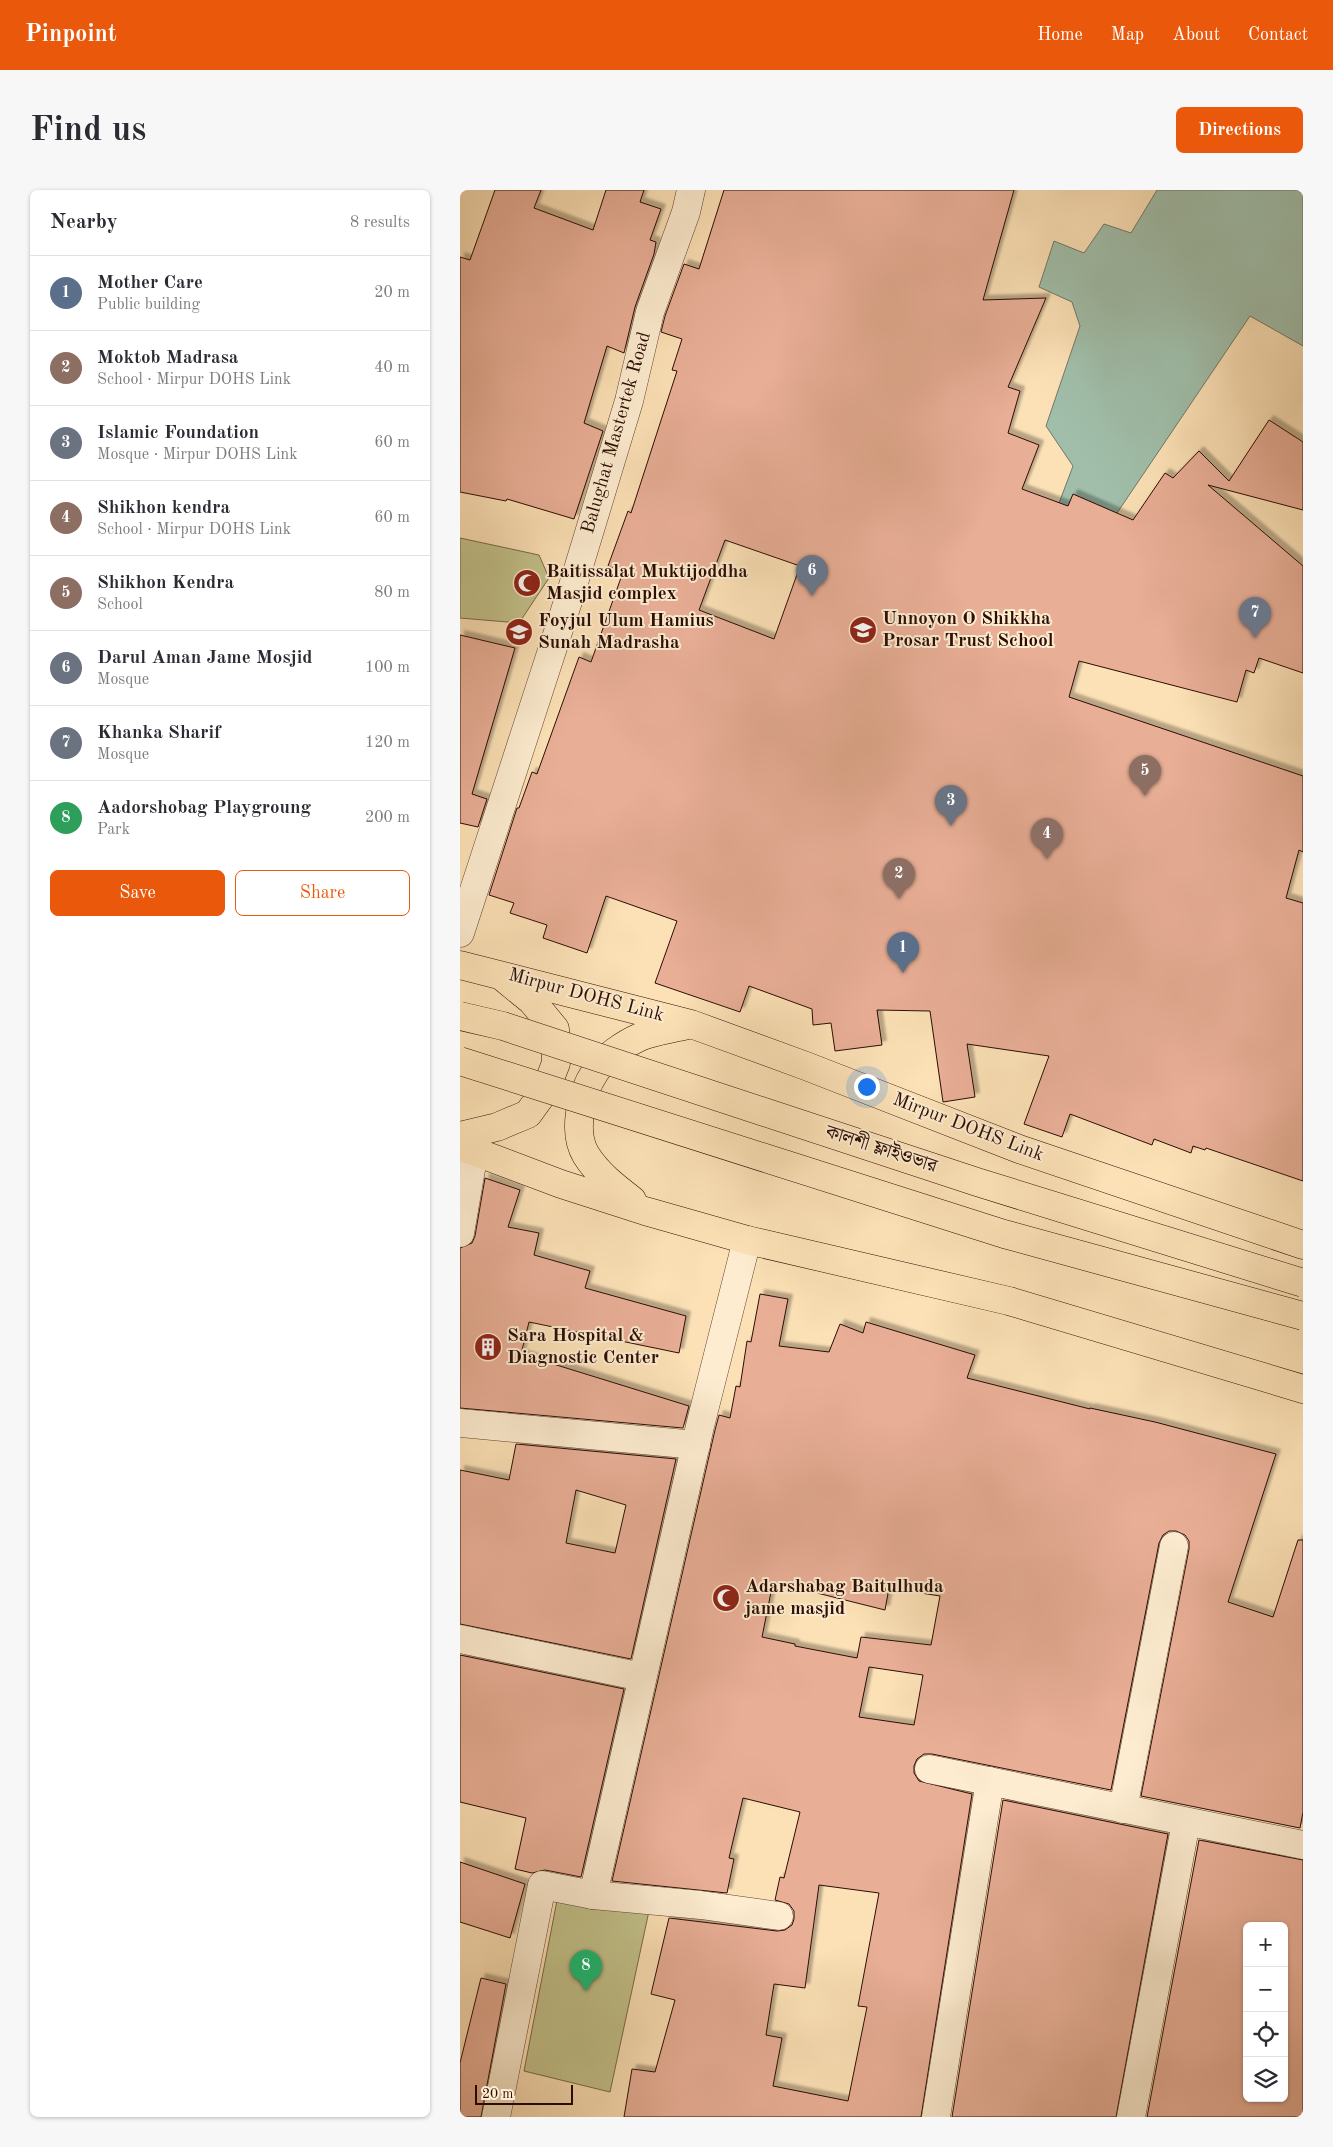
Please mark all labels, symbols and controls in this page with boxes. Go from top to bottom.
text: Pinpoint [25,23,117,47]
text: Home [1037,26,1083,44]
text: Map [1111,26,1144,44]
text: About [1172,26,1220,44]
text: Contact [1248,26,1308,44]
button: Directions [1176,107,1303,153]
text: Find us [30,113,146,148]
text: Nearby [50,212,118,233]
text: 8 results [350,215,410,231]
text: Mother Care [97,274,203,293]
text: 1 [61,285,71,301]
text: 20 m [374,285,410,301]
text: Public building [97,297,200,313]
street label: Balughat Mastertek Road [579,330,655,536]
text: Moktob Madrasa [97,349,238,368]
text: 2 [61,360,71,376]
text: 40 m [374,360,410,376]
text: School · Mirpur DOHS Link [97,372,291,388]
text: Islamic Foundation [97,424,259,443]
text: 3 [61,435,71,451]
text: 60 m [374,435,410,451]
text: Mosque · Mirpur DOHS Link [97,447,298,463]
text: Shikhon kendra [97,499,230,518]
text: 4 [61,510,71,526]
text: 60 m [374,510,410,526]
text: School · Mirpur DOHS Link [97,522,291,538]
pin: 6 [796,555,828,596]
place label: Baitissalat Muktijoddha Masjid complex [546,563,748,604]
mosque icon: Baitissalat Muktijoddha Masjid complex [512,568,542,598]
text: Shikhon Kendra [97,574,234,593]
text: 5 [61,585,71,601]
text: 80 m [374,585,410,601]
text: School [97,597,143,613]
pin: 7 [1239,597,1271,638]
place label: Unnoyon O Shikkha Prosar Trust School [882,610,1054,651]
place label: Foyjul Ulum Hamius Sunah Madrasha [538,612,714,653]
school or university icon: Unnoyon O Shikkha Prosar Trust School [848,615,878,645]
school or university icon: Foyjul Ulum Hamius Sunah Madrasha [504,617,534,647]
text: Darul Aman Jame Mosjid [97,649,313,668]
text: 6 [61,660,71,676]
text: 100 m [365,660,410,676]
text: Mosque [97,672,149,688]
text: Khanka Sharif [97,724,221,743]
text: 7 [61,735,71,751]
text: 120 m [365,735,410,751]
text: Mosque [97,747,149,763]
pin: 5 [1129,755,1161,796]
pin: 3 [935,785,967,826]
text: Aadorshobag Playgroung [97,799,311,818]
text: 8 [61,810,71,826]
text: 200 m [365,810,410,826]
pin: 4 [1031,818,1063,859]
text: Park [97,822,130,838]
pin: 2 [883,858,915,899]
button: Save [50,870,225,916]
button: Share [235,870,410,916]
pin: 1 [887,932,919,973]
street label: Mirpur DOHS Link [506,966,666,1026]
your location [854,1074,880,1100]
street label: Mirpur DOHS Link [890,1090,1046,1166]
street label: কালশী ফ্লাইওভার [822,1119,941,1177]
place label: Sara Hospital & Diagnostic Center [507,1327,659,1368]
building icon: Sara Hospital & Diagnostic Center [473,1332,503,1362]
place label: Adarshabag Baitulhuda jame masjid [744,1578,944,1619]
mosque icon: Adarshabag Baitulhuda jame masjid [711,1583,741,1613]
map controls [1243,1922,1288,2102]
button: + [1243,1922,1288,1967]
pin: 8 [570,1950,602,1991]
button: − [1243,1967,1288,2012]
button: locate [1243,2012,1288,2057]
button: layers [1243,2057,1288,2102]
scale bar [475,2082,572,2105]
text: 20 m [482,2087,513,2101]

